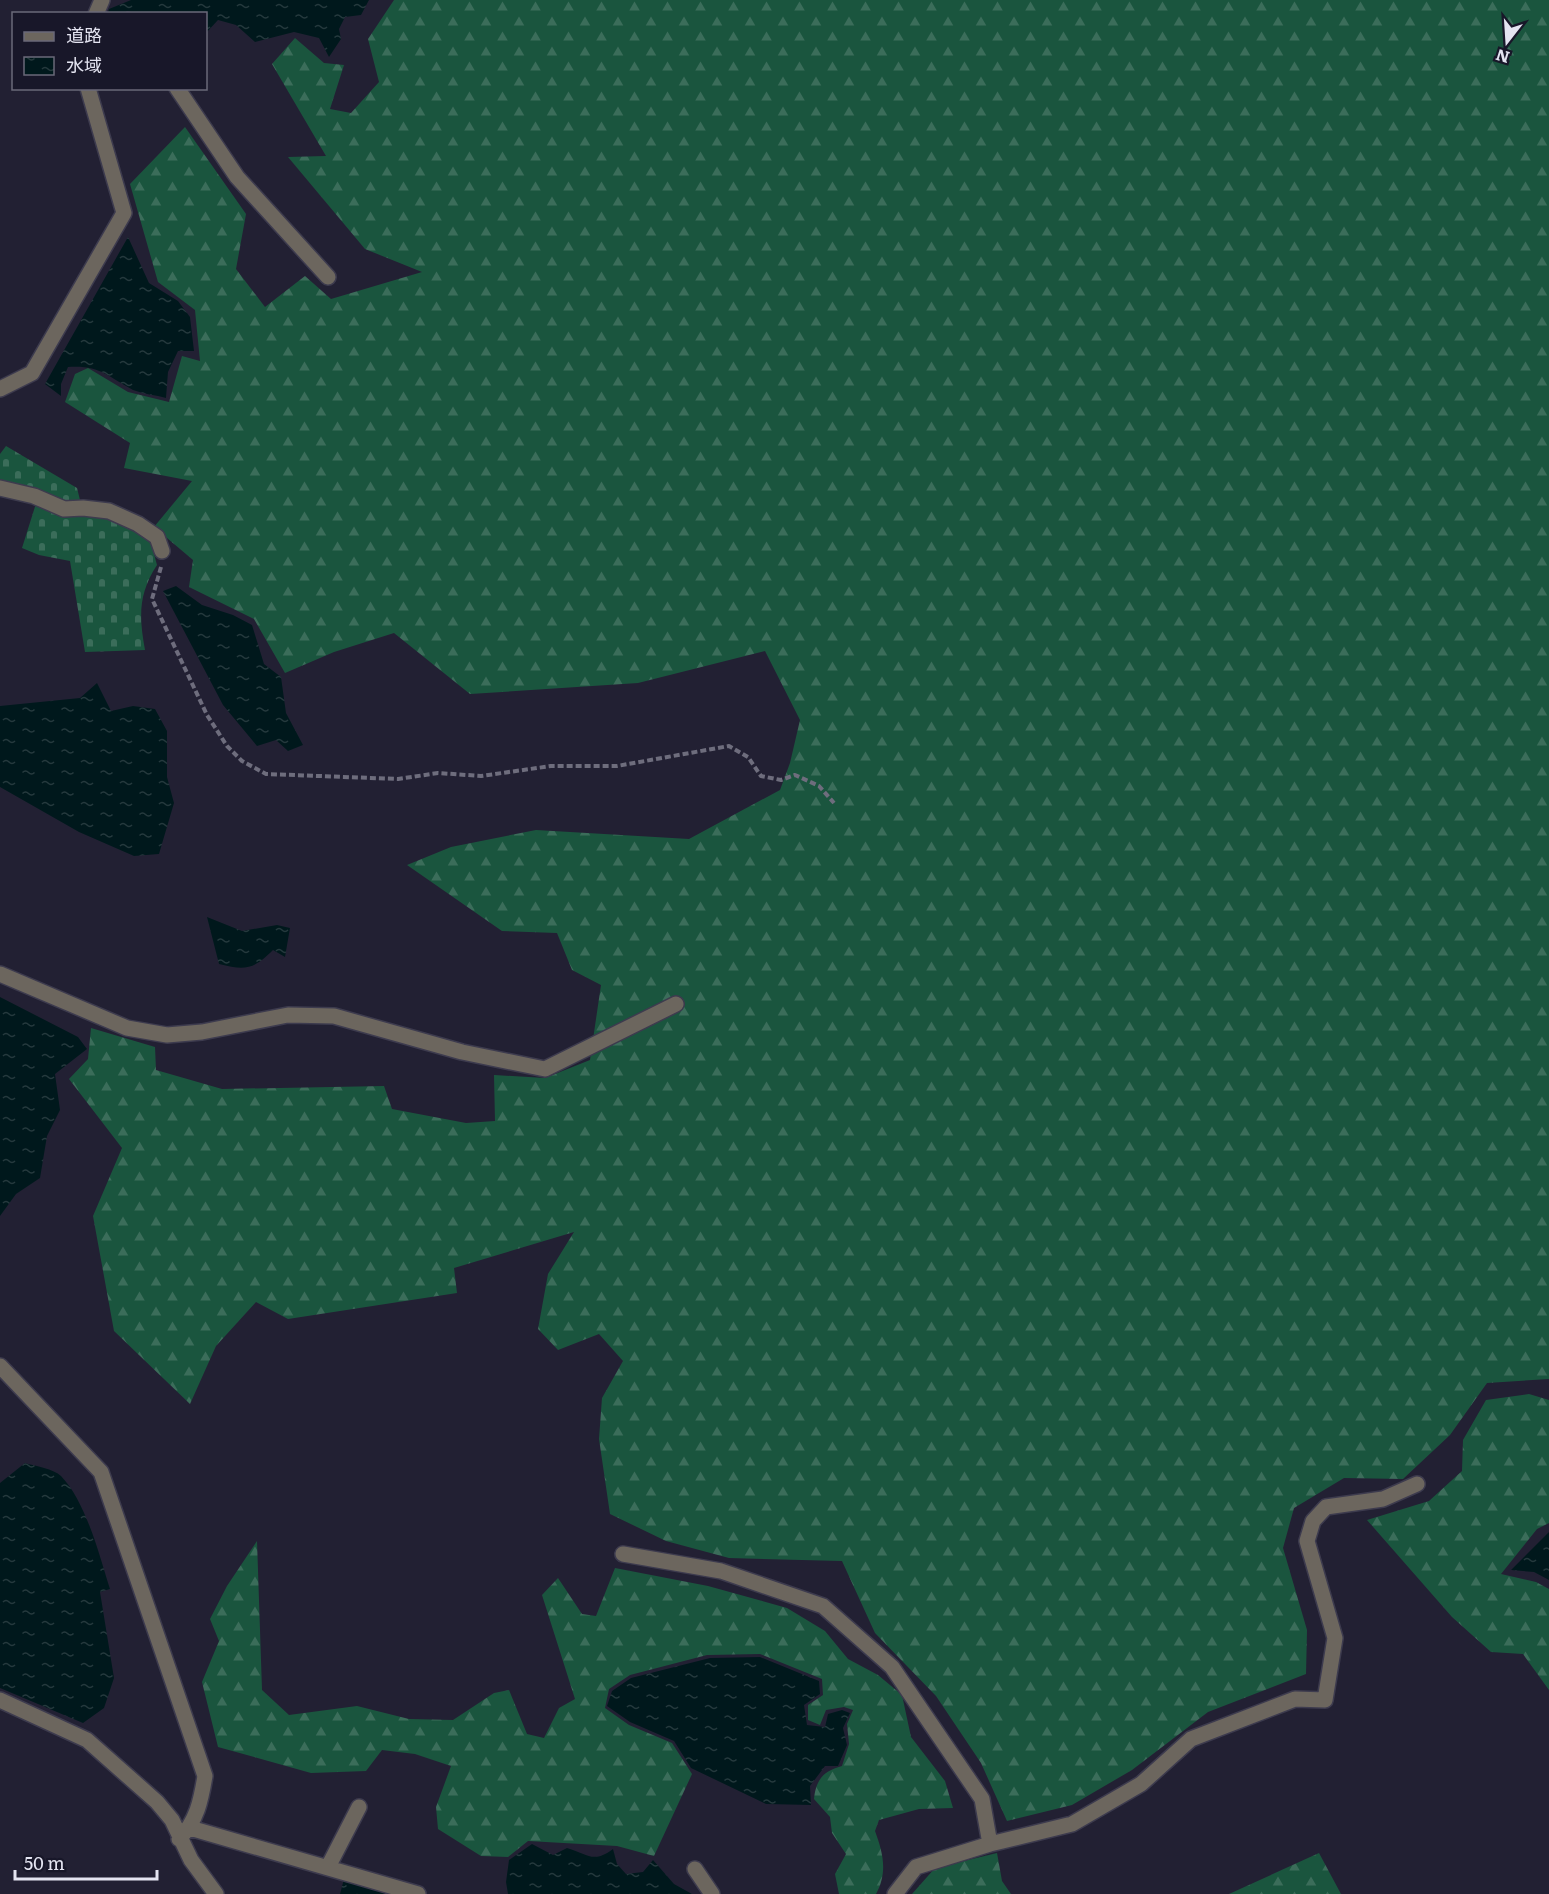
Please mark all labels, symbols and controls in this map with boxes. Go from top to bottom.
legend [12,12,207,90]
north arrow [1477,12,1537,72]
text: 道路 [66,21,102,48]
text: N [1492,44,1512,71]
text: 水域 [66,51,102,78]
scale bar [15,1843,158,1881]
text: 50 m [24,1849,65,1876]

